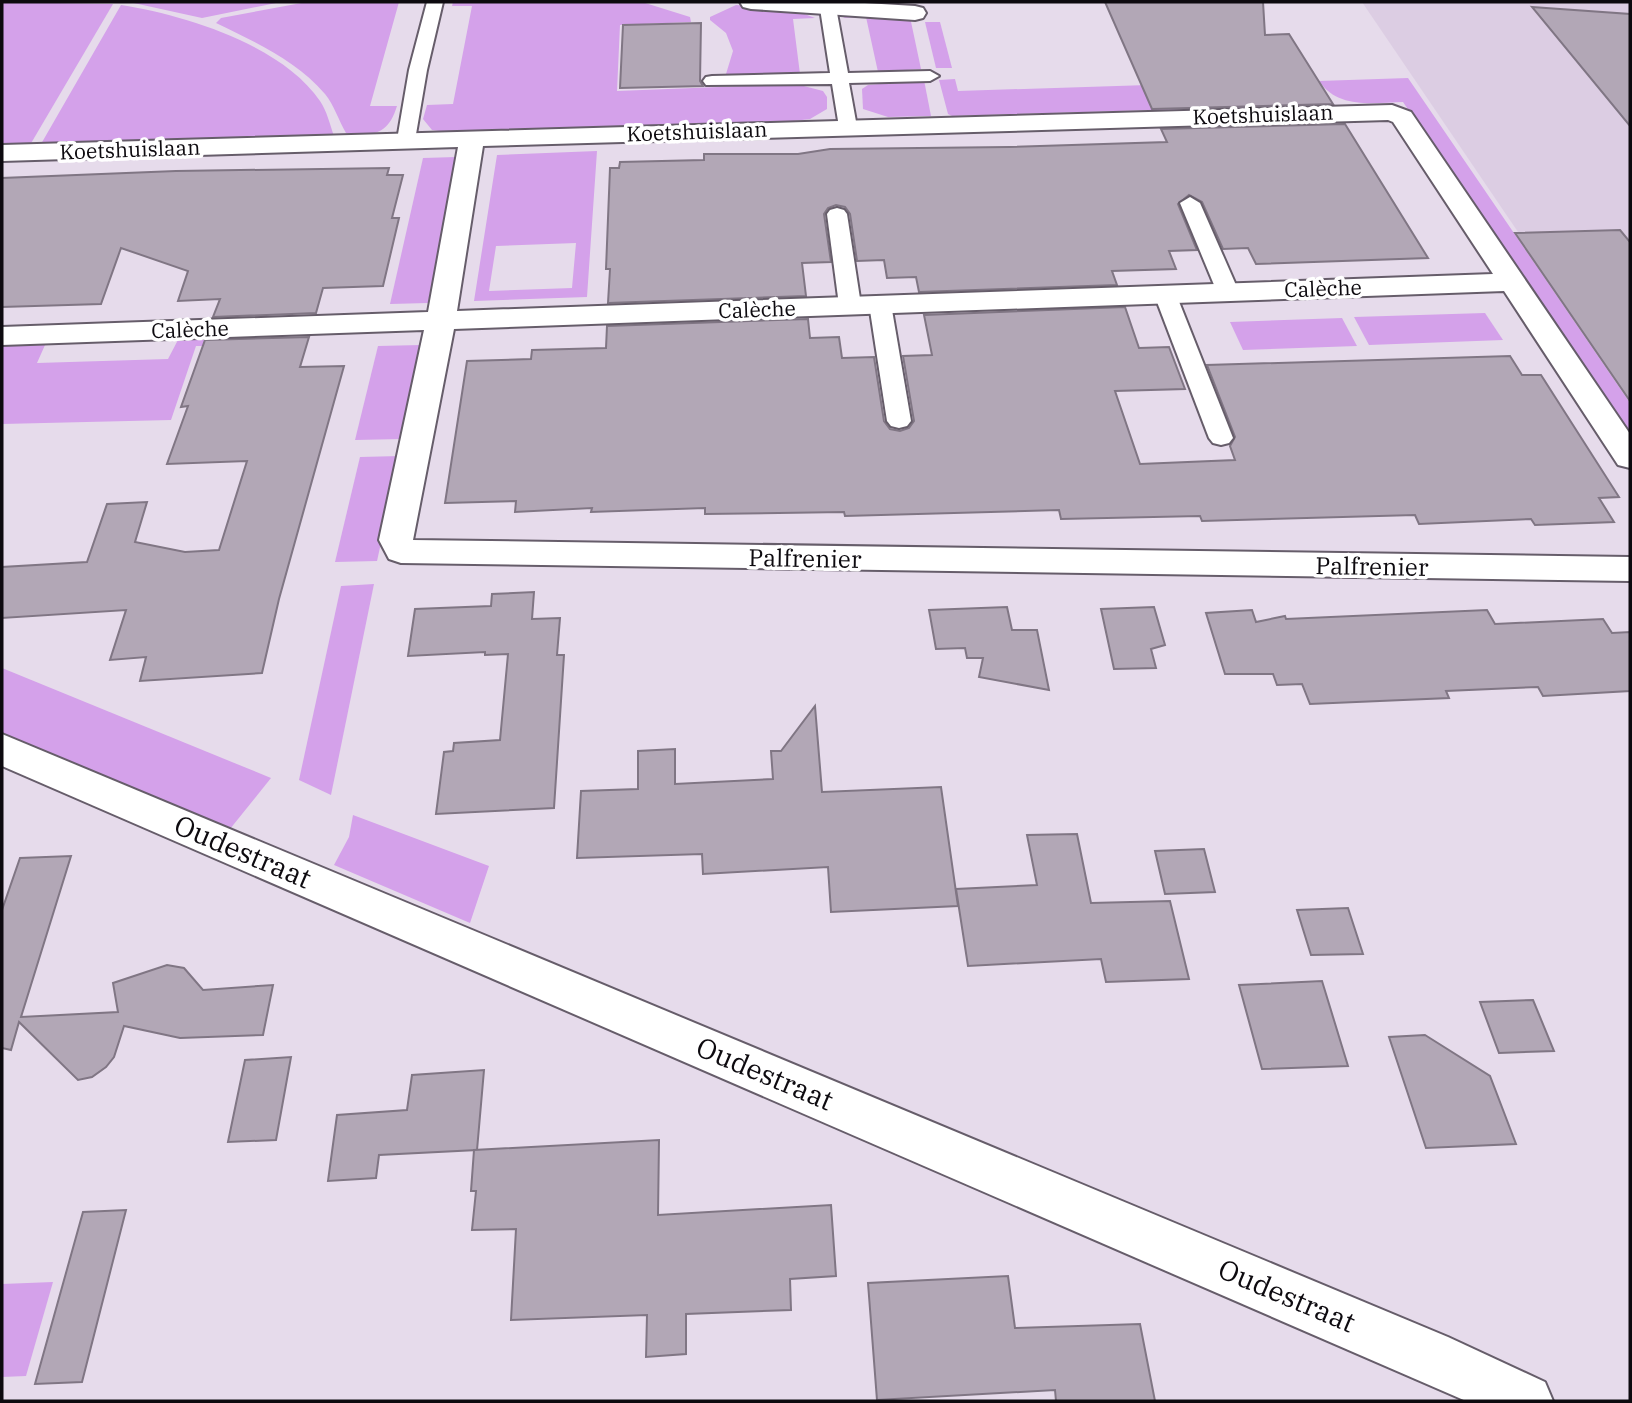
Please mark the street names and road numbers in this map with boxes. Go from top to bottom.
street label: Koetshuislaan [1192,98,1334,130]
street label: Koetshuislaan [626,115,768,147]
street label: Koetshuislaan [59,133,201,165]
street label: Calèche [1284,273,1362,303]
street label: Calèche [718,294,796,324]
street label: Calèche [151,314,229,344]
street label: Palfrenier [748,541,862,575]
street label: Palfrenier [1315,549,1429,583]
street label: Oudestraat [169,806,317,896]
street label: Oudestraat [691,1028,839,1118]
street label: Oudestraat [1213,1250,1361,1340]

